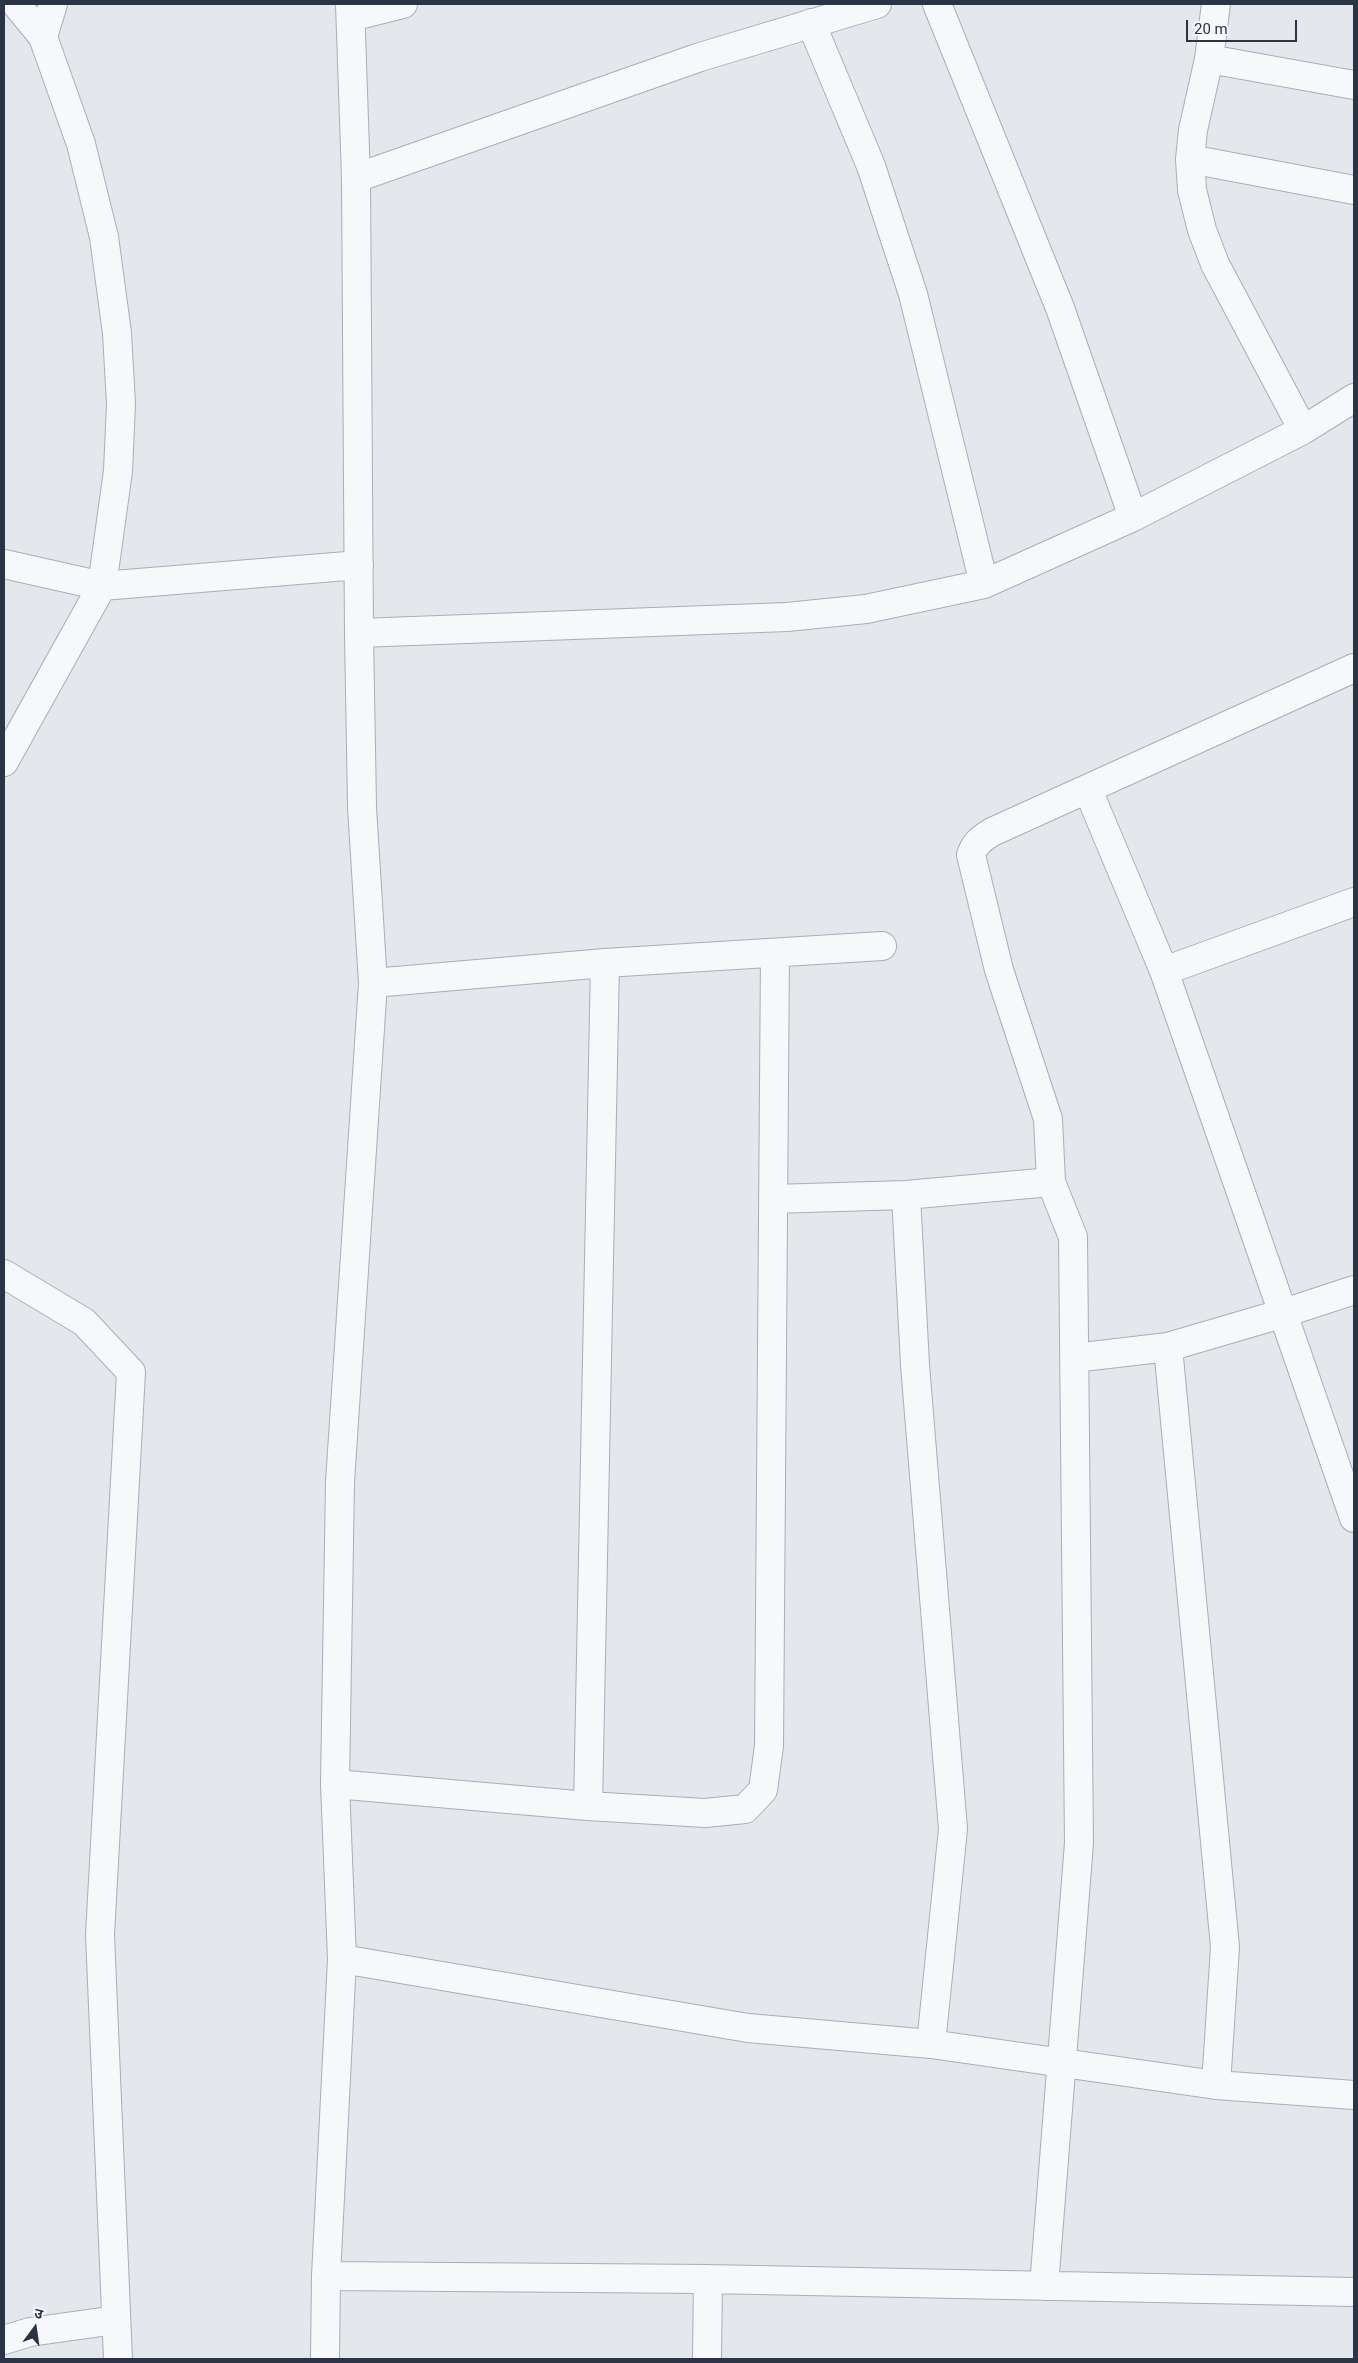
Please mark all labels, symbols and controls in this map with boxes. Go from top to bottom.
scale bar [1188,10,1299,42]
text: 20 m [1194,20,1228,38]
north arrow [10,2303,60,2353]
text: उ [33,2305,45,2322]

